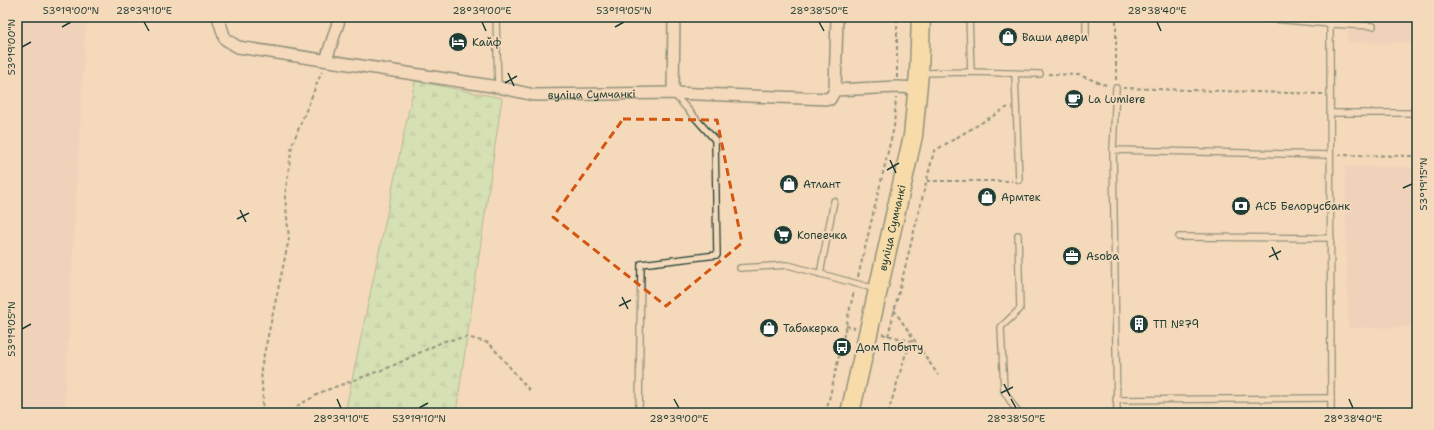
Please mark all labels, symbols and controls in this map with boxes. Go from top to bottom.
text: 53°19'00"N [43,4,99,17]
text: 28°39'10"E [116,4,172,17]
text: 28°39'00"E [453,4,511,17]
text: 53°19'05"N [596,4,652,17]
text: 28°38'50"E [790,4,848,17]
text: 28°38'40"E [1128,4,1186,17]
text: 53°19'00"N [5,19,18,75]
shop icon: Ваши двери [997,26,1019,48]
place label: Ваши двери [1022,30,1088,45]
hotel icon: Кайф [447,31,469,53]
place label: Кайф [472,35,502,50]
street label: вуліца Сумчанкі [548,87,636,103]
cafe icon: La Lumiere [1063,88,1085,110]
place label: La Lumiere [1088,92,1146,107]
text: 53°19'15"N [1417,158,1430,210]
shop icon: Атлант [778,173,800,195]
place label: Атлант [803,177,841,192]
street label: вуліца Сумчанкі [876,183,910,272]
shop icon: Армтек [976,186,998,208]
place label: Армтек [1001,190,1041,205]
bank icon: АСБ Белорусбанк [1230,195,1252,217]
place label: АСБ Белорусбанк [1255,199,1350,214]
supermarket icon: Копеечка [772,224,794,246]
place label: Копеечка [797,228,847,243]
office icon: Asoba [1061,245,1083,267]
place label: Asoba [1086,249,1119,264]
text: 53°19'05"N [5,301,18,357]
building icon: ТП №79 [1128,313,1150,335]
shop icon: Табакерка [758,317,780,339]
place label: ТП №79 [1153,317,1199,332]
place label: Табакерка [783,321,839,336]
bus stop icon: Дом Побыту [831,336,853,358]
place label: Дом Побыту [856,340,923,355]
text: 28°39'10"E [313,412,369,425]
text: 53°19'10"N [392,412,446,425]
text: 28°39'00"E [650,412,708,425]
text: 28°38'50"E [987,412,1045,425]
text: 28°38'40"E [1324,412,1382,425]

